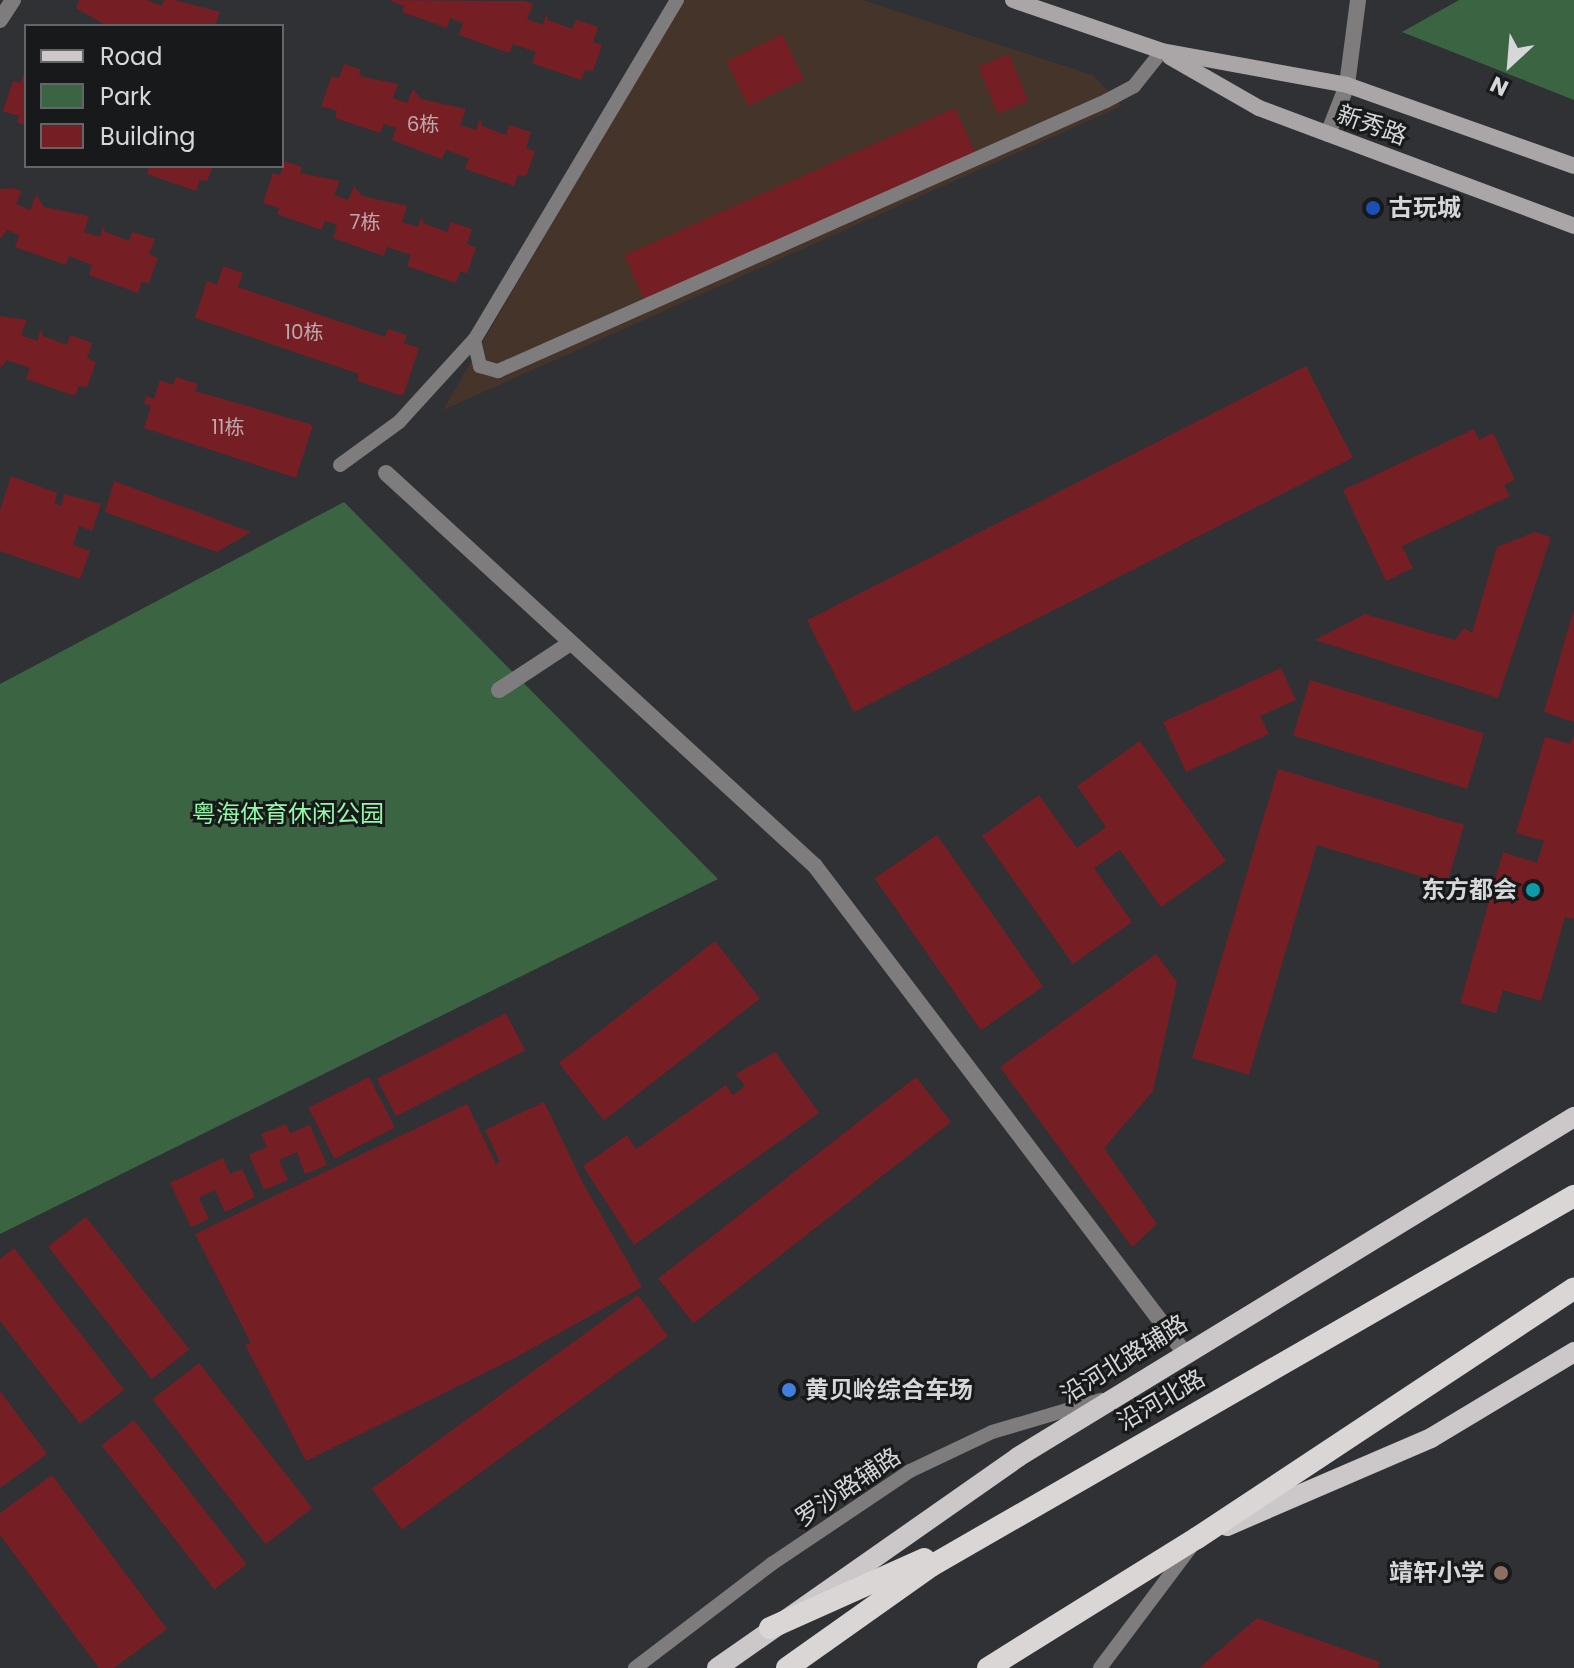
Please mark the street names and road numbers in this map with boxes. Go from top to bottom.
street label: 新秀路 [1333,99,1411,151]
street label: 沿河北路辅路 [1055,1309,1193,1409]
street label: 沿河北路 [1112,1364,1210,1436]
street label: 罗沙路辅路 [790,1442,906,1532]

